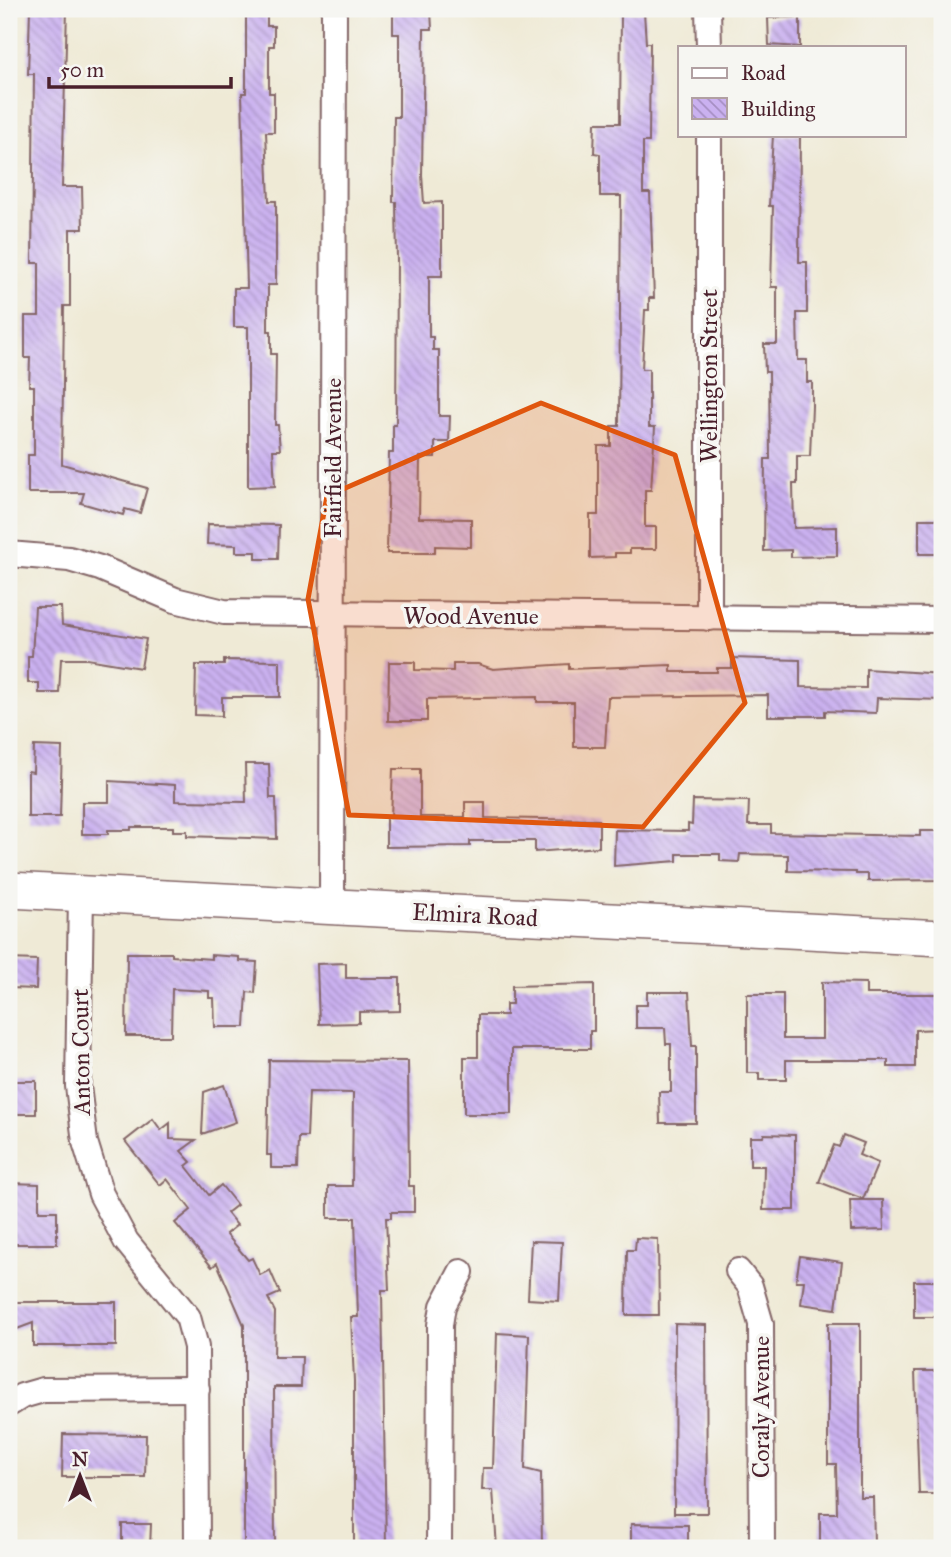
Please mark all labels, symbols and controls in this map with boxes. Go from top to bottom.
scale bar [49,46,231,90]
legend [678,46,906,136]
text: 50 m [60,57,105,83]
text: Road [741,60,786,86]
text: Building [741,96,815,122]
street label: Wellington Street [694,288,724,463]
street label: Fairfield Avenue [318,378,348,538]
street label: Wood Avenue [403,601,539,631]
street label: Elmira Road [411,897,539,933]
street label: Anton Court [65,988,97,1117]
street label: Coraly Avenue [746,1336,776,1478]
north arrow [46,1442,116,1512]
text: N [72,1448,88,1471]

